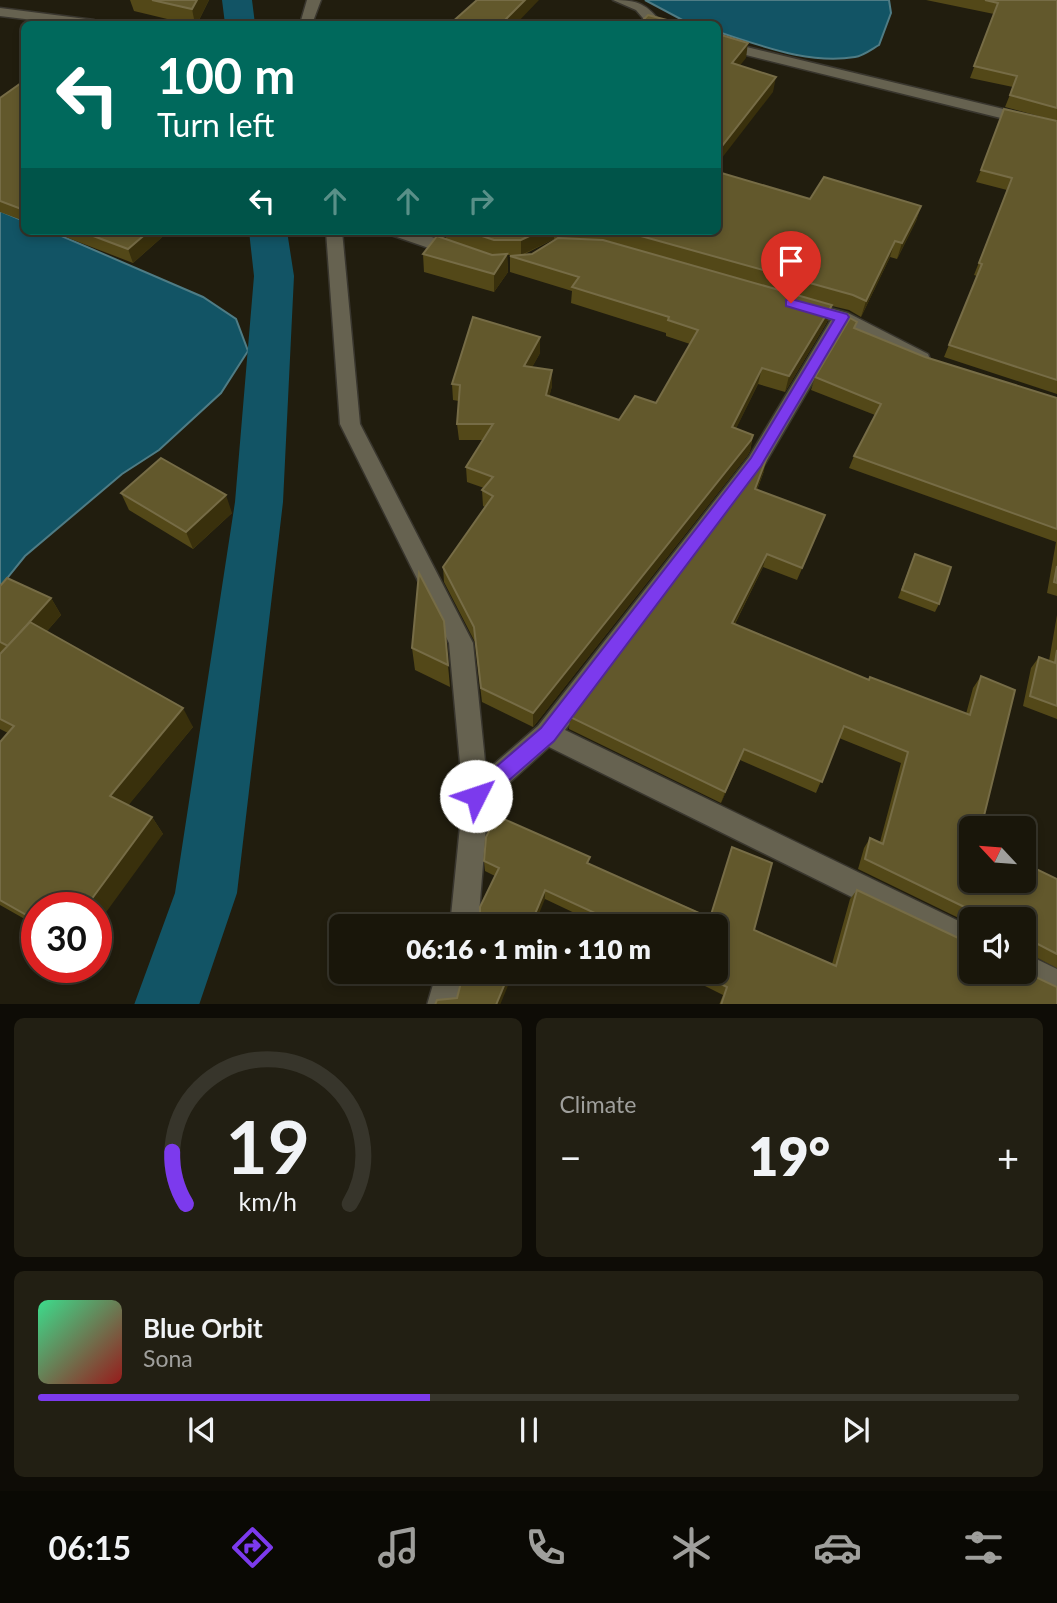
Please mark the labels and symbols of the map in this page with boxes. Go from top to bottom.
pin [761,231,821,303]
position arrow [439,759,513,833]
north arrow [959,816,1036,892]
speed limit sign: 30 [21,892,112,983]

